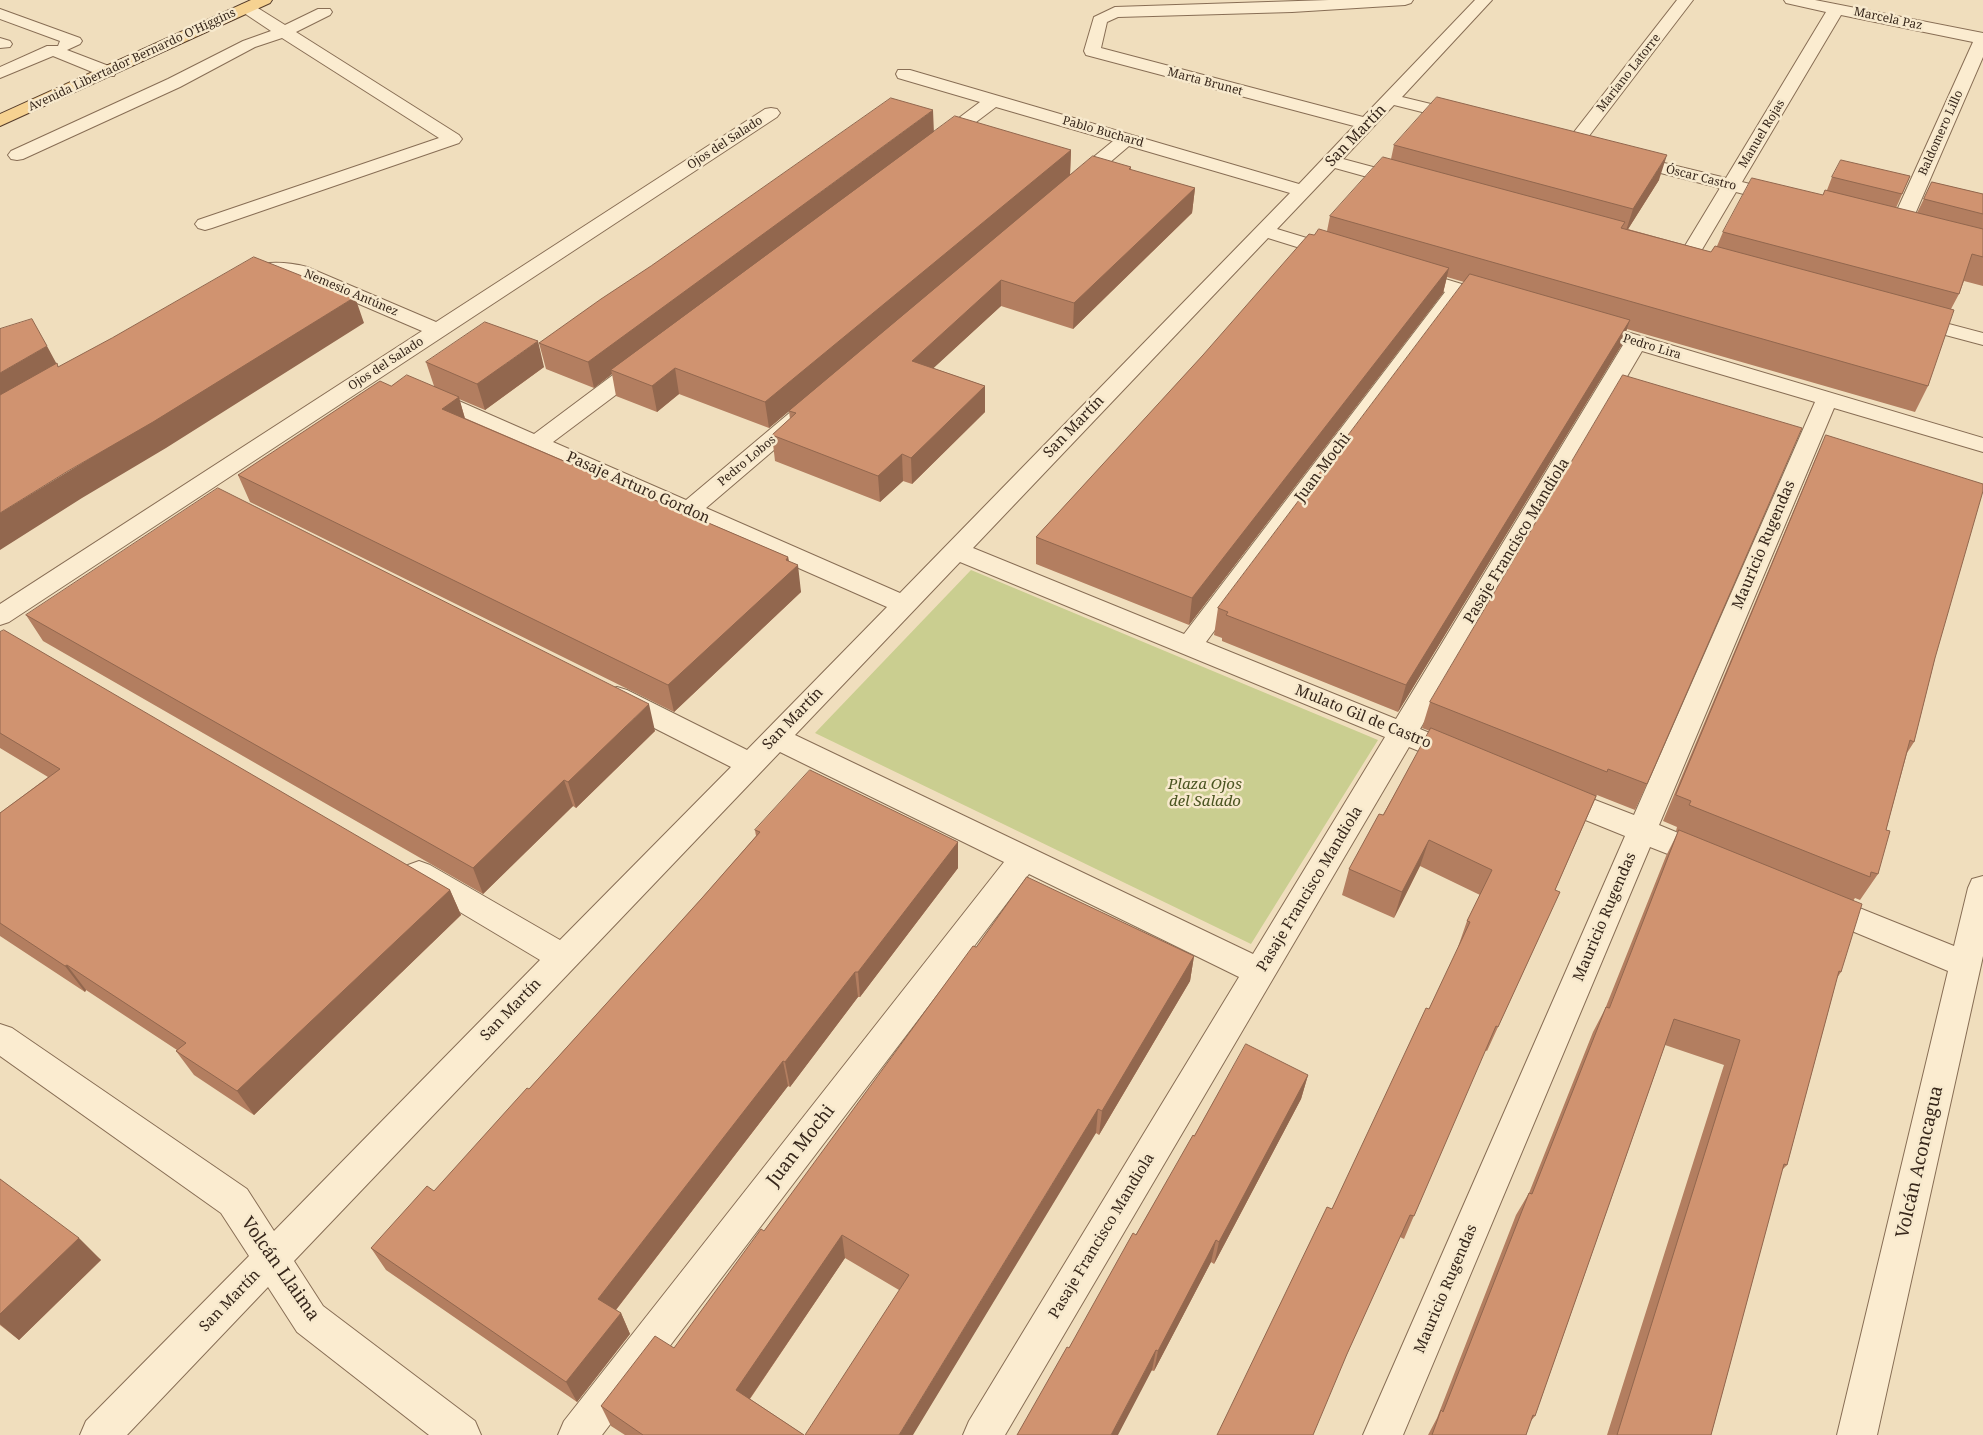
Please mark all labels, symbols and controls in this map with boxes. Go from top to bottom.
street label: Marcela Paz [1852,5,1924,33]
street label: Avenida Libertador Bernardo O'Higgins [26,6,238,114]
street label: Mariano Latorre [1594,31,1664,115]
street label: Marta Brunet [1166,65,1244,99]
street label: Baldomero Lillo [1916,88,1966,178]
street label: Manuel Rojas [1736,97,1788,171]
street label: San Martín [1322,101,1390,171]
street label: Ojos del Salado [685,113,765,173]
street label: Pablo Buchard [1061,114,1145,150]
street label: Óscar Castro [1664,162,1738,194]
street label: Nemesio Antúnez [302,267,400,319]
street label: Pedro Lira [1621,331,1683,363]
street label: Ojos del Salado [346,334,426,394]
street label: San Martín [1040,392,1108,462]
street label: Juan Mochi [1291,430,1355,506]
street label: Pedro Lobos [715,433,779,489]
street label: Pasaje Arturo Gordon [563,448,713,528]
street label: Pasaje Francisco Mandiola [1460,455,1574,627]
street label: Mauricio Rugendas [1729,478,1799,612]
street label: Mulato Gil de Castro [1292,681,1434,753]
street label: San Martín [759,684,827,754]
park label: Plaza Ojos del Salado [1168,776,1242,811]
street label: Pasaje Francisco Mandiola [1253,803,1367,975]
street label: Mauricio Rugendas [1570,850,1640,984]
street label: San Martín [477,975,545,1045]
street label: Volcán Aconcagua [1892,1084,1948,1240]
street label: Juan Mochi [762,1101,840,1191]
street label: Pasaje Francisco Mandiola [1045,1150,1159,1322]
street label: Volcán Llaima [236,1213,324,1325]
street label: Mauricio Rugendas [1411,1222,1481,1356]
street label: San Martín [196,1266,264,1336]

